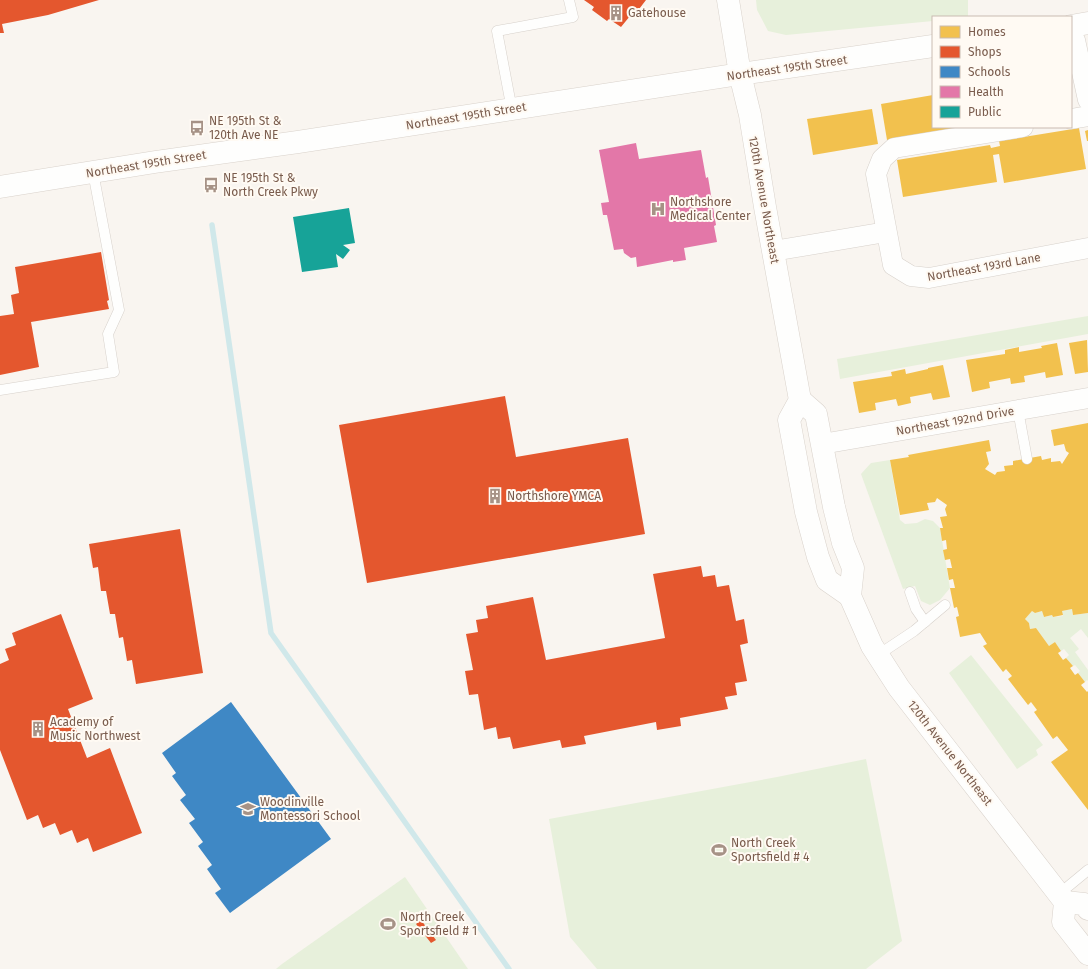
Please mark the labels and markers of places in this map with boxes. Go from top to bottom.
building icon: Gatehouse [607,4,625,22]
place label: Gatehouse [628,6,686,20]
place label: NE 195th St & 120th Ave NE [209,114,282,142]
bus stop icon: NE 195th St & 120th Ave NE [188,119,206,137]
place label: NE 195th St & North Creek Pkwy [223,171,318,199]
bus stop icon: NE 195th St & North Creek Pkwy [202,176,220,194]
place label: Northshore Medical Center [670,195,751,223]
hospital icon: Northshore Medical Center [649,200,667,218]
building icon: Northshore YMCA [486,487,504,505]
place label: Northshore YMCA [507,489,601,503]
place label: Academy of Music Northwest [50,715,141,743]
building icon: Academy of Music Northwest [29,720,47,738]
place label: Woodinville Montessori School [260,795,361,823]
school or university icon: Woodinville Montessori School [239,800,257,818]
place label: North Creek Sportsfield # 4 [731,836,810,864]
sports icon: North Creek Sportsfield # 4 [710,841,728,859]
place label: North Creek Sportsfield # 1 [400,910,477,938]
sports icon: North Creek Sportsfield # 1 [379,915,397,933]

